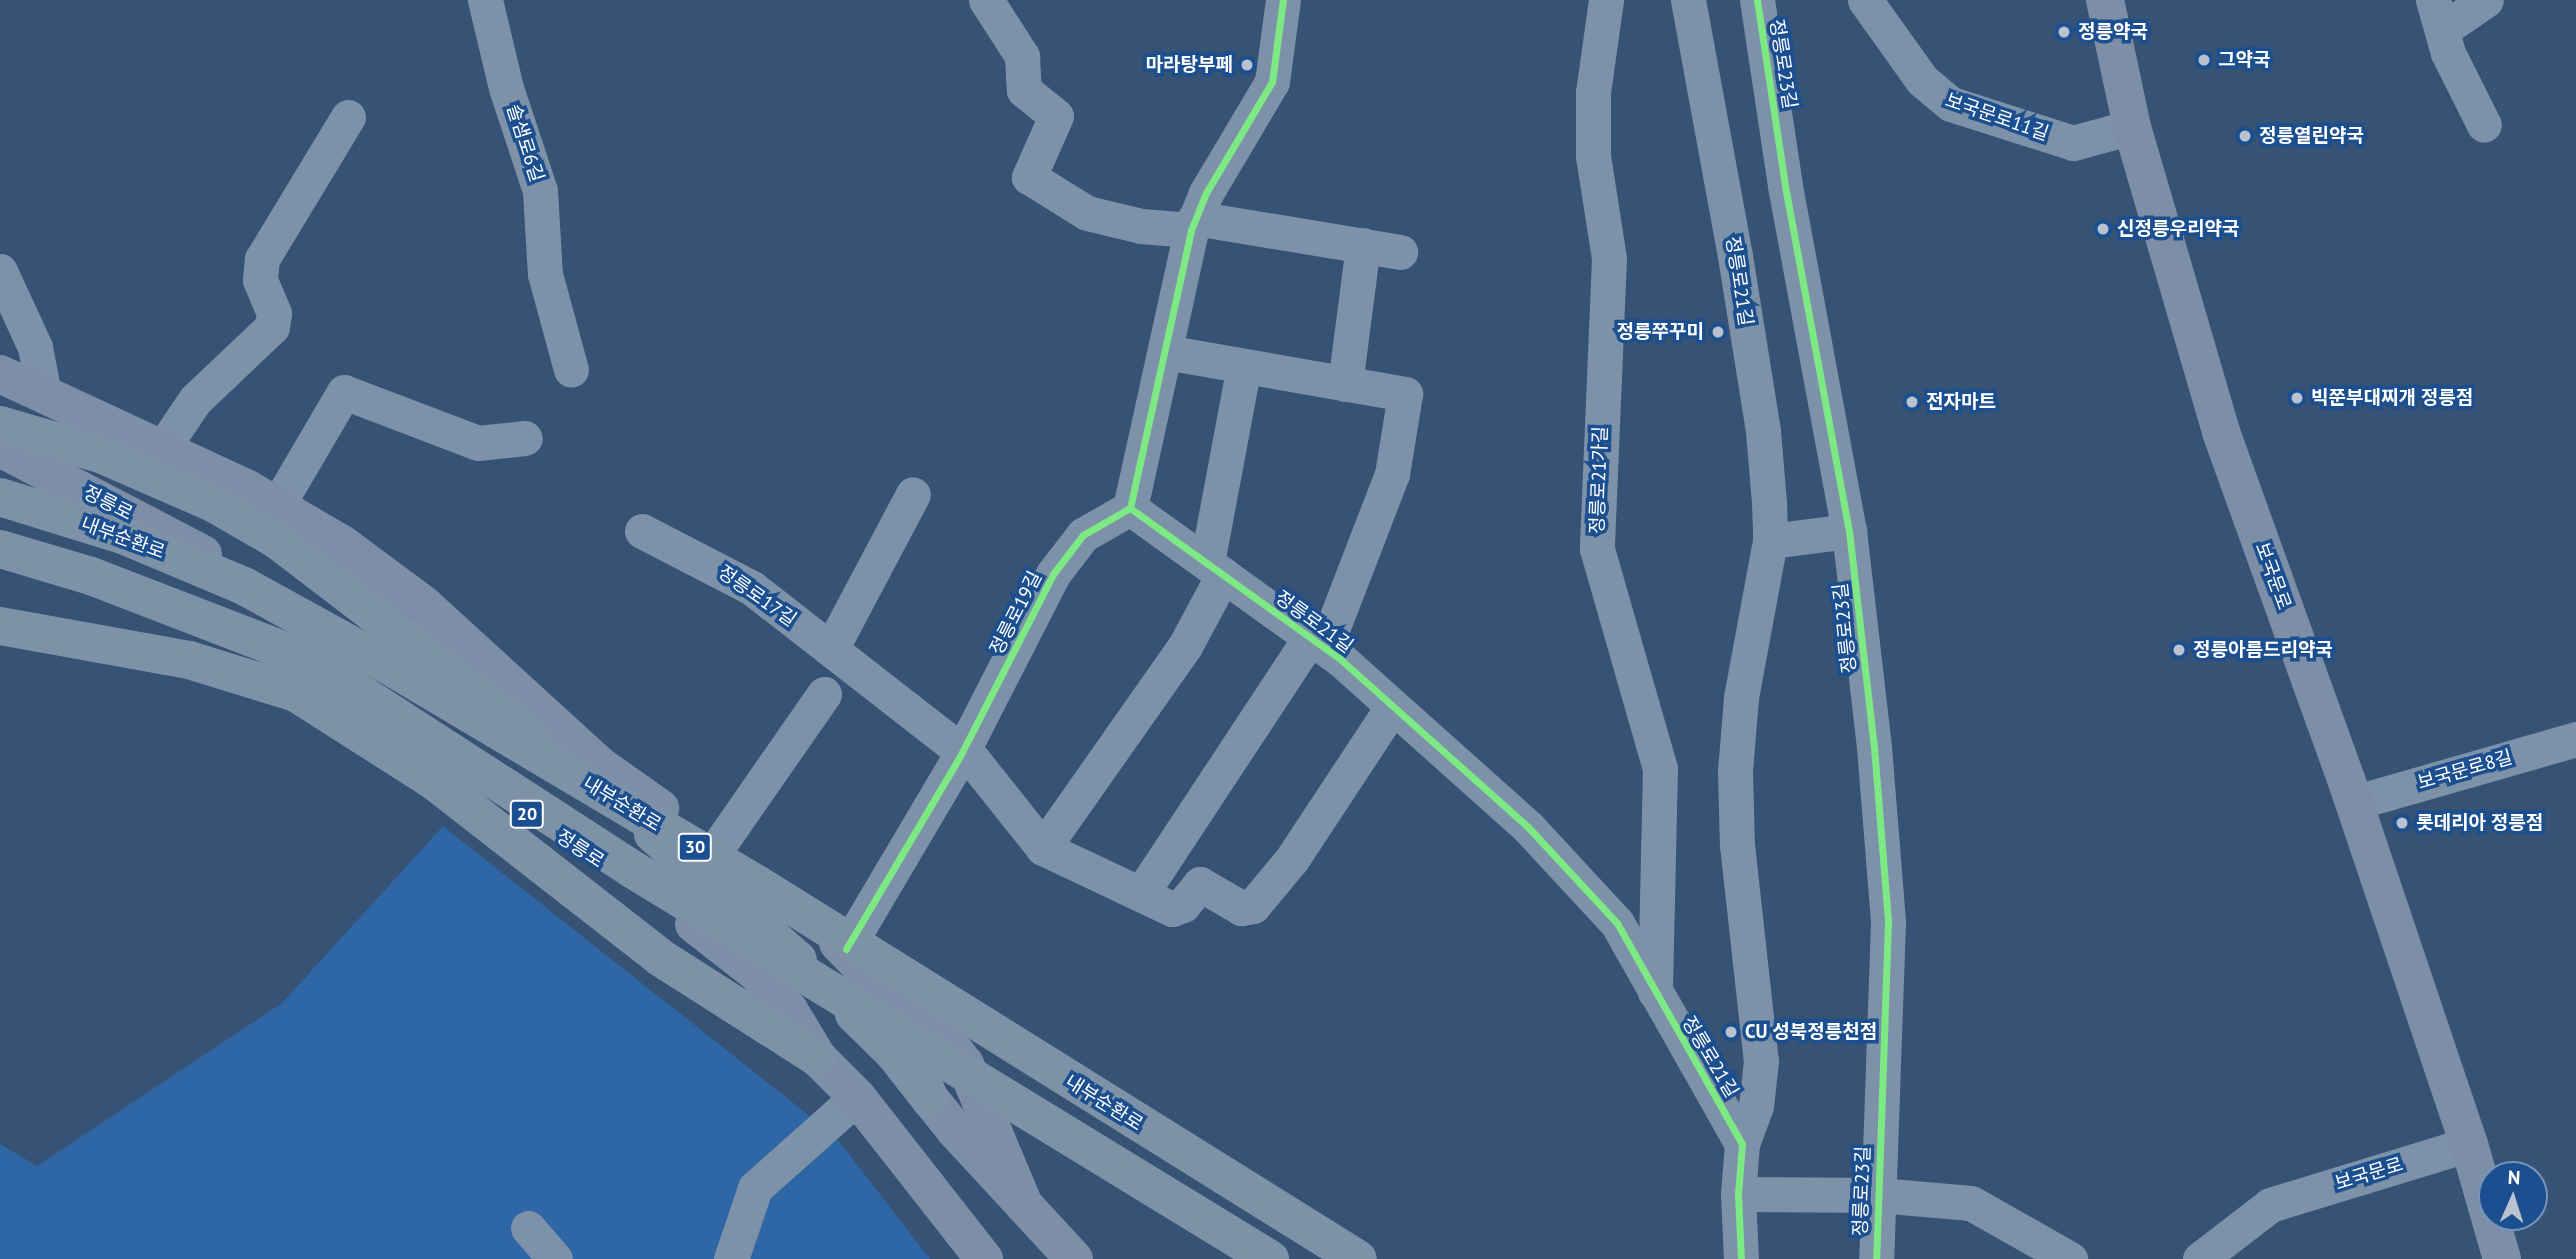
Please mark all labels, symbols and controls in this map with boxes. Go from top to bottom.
street label: 정릉로23길 [1765,17,1801,111]
place label: 정릉약국 [2078,21,2148,43]
marker: 정릉약국 [2056,24,2072,40]
place label: 그약국 [2218,49,2270,71]
marker: 그약국 [2196,52,2212,68]
place label: 마라탕부페 [1146,54,1233,76]
marker: 마라탕부페 [1239,57,1255,73]
street label: 보국문로11길 [1942,89,2052,145]
street label: 솔샘로6길 [502,101,548,185]
place label: 정릉열린약국 [2259,125,2364,147]
marker: 정릉열린약국 [2237,128,2253,144]
place label: 신정릉우리약국 [2117,218,2239,240]
marker: 신정릉우리약국 [2095,221,2111,237]
street label: 정릉로21길 [1721,234,1757,328]
place label: 정릉쭈꾸미 [1617,321,1704,343]
marker: 정릉쭈꾸미 [1710,324,1726,340]
place label: 빅쭌부대찌개 정릉점 [2311,387,2473,409]
marker: 빅쭌부대찌개 정릉점 [2289,390,2305,406]
place label: 전자마트 [1926,391,1996,413]
marker: 전자마트 [1904,394,1920,410]
street label: 정릉로21가길 [1586,426,1612,534]
street label: 정릉로 [79,481,137,525]
street label: 내부순환로 [78,512,168,564]
street label: 보국문로 [2250,539,2296,613]
street label: 정릉로17길 [713,561,801,631]
street label: 정릉로19길 [985,567,1047,659]
street label: 정릉로23길 [1829,582,1861,674]
street label: 정릉로21길 [1271,586,1357,658]
place label: 정릉아름드리약국 [2193,639,2333,661]
marker: 정릉아름드리약국 [2171,642,2187,658]
street label: 보국문로8길 [2415,746,2515,794]
street label: 내부순환로 [579,772,665,836]
road number: 20 [510,800,544,828]
place label: 롯데리아 정릉점 [2416,812,2543,834]
marker: 롯데리아 정릉점 [2394,815,2410,831]
street label: 정릉로 [552,825,608,873]
road number: 30 [678,832,712,862]
street label: 정릉로21길 [1677,1012,1743,1102]
place label: CU 성북정릉천점 [1745,1021,1877,1043]
marker: CU 성북정릉천점 [1723,1024,1739,1040]
street label: 내부순환로 [1061,1070,1147,1136]
street label: 정릉로23길 [1849,1145,1875,1237]
street label: 보국문로 [2332,1153,2406,1195]
north arrow [2478,1161,2548,1231]
text: N [2507,1165,2521,1189]

